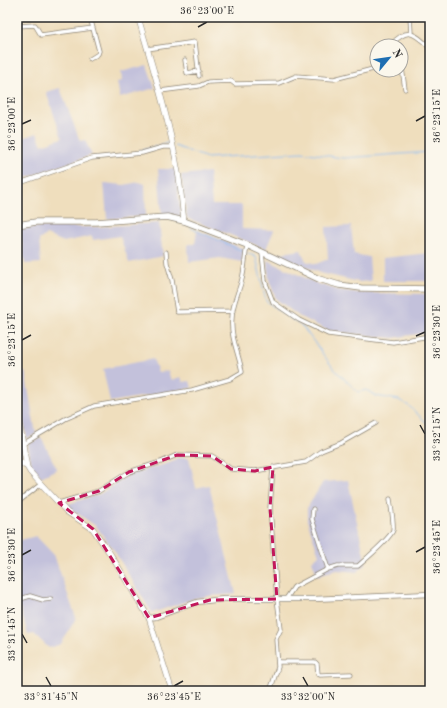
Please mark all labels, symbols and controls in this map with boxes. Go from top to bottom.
text: 36°23'00"E [180,6,234,16]
north arrow [369,38,409,78]
text: N [390,48,404,61]
text: 36°23'15"E [432,89,442,143]
text: 36°23'00"E [7,97,17,151]
text: 36°23'30"E [432,305,442,359]
text: 36°23'15"E [7,313,17,367]
text: 33°32'15"N [432,406,442,461]
text: 36°23'45"E [432,520,442,574]
text: 36°23'30"E [7,528,17,582]
text: 33°31'45"N [7,606,17,661]
text: 33°31'45"N [24,692,79,702]
text: 36°23'45"E [147,692,201,702]
text: 33°32'00"N [281,692,336,702]

